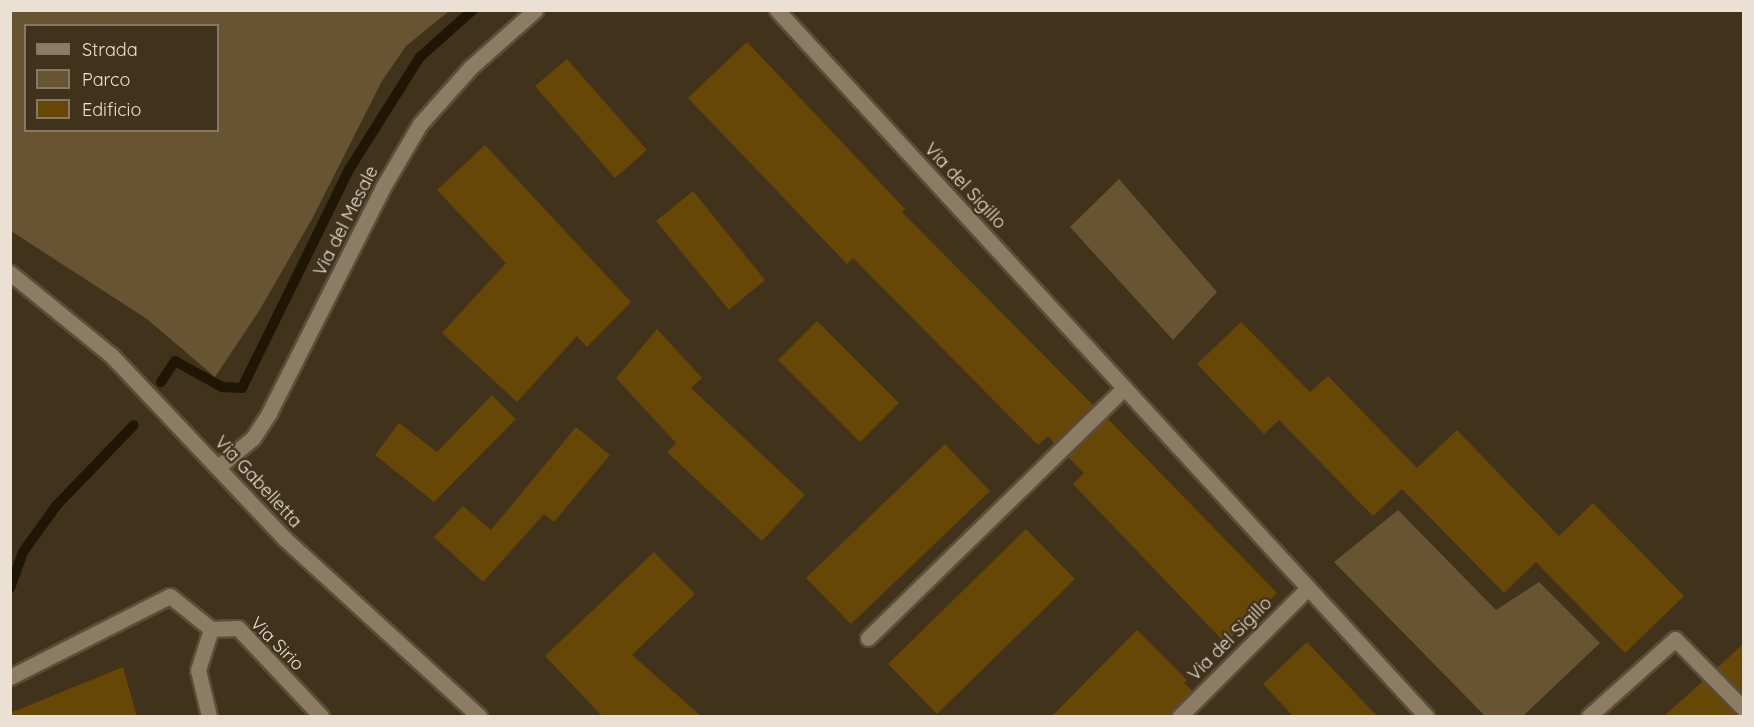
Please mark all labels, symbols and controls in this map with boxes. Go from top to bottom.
legend [24,24,219,132]
text: Strada [82,38,138,61]
text: Parco [82,68,130,91]
text: Edificio [82,98,141,121]
street label: Via del Sigillo [920,138,1010,234]
street label: Via del Mesale [309,162,383,280]
street label: Via Gabelletta [210,432,306,532]
street label: Via del Sigillo [1184,593,1276,685]
street label: Via Sirio [246,613,308,675]

